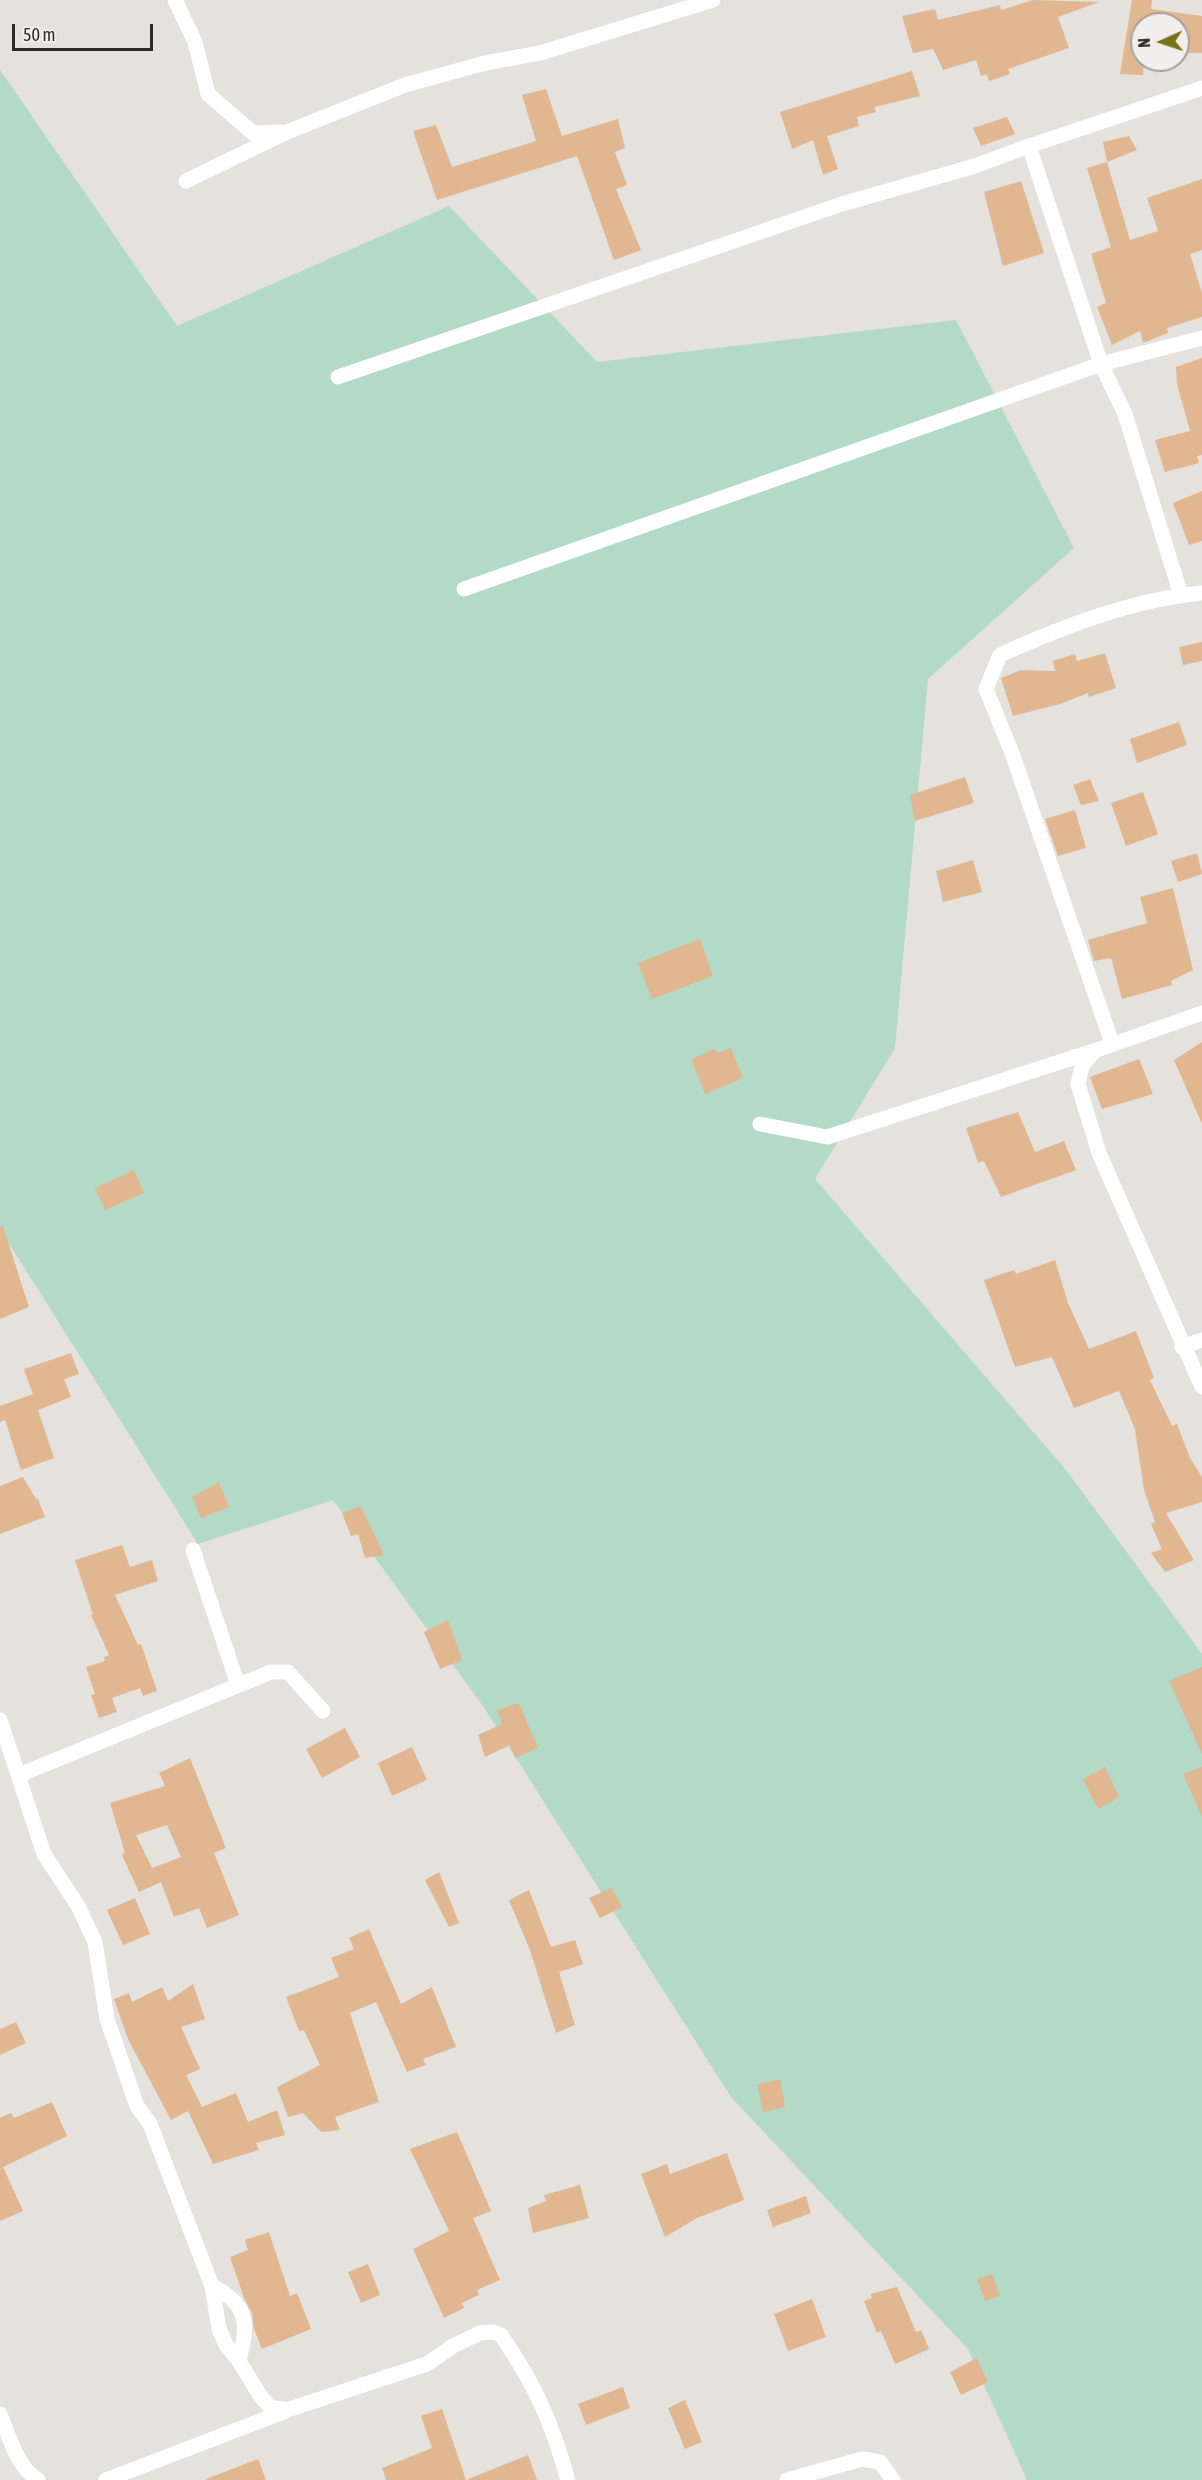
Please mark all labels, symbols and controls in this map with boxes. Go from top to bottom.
scale bar [15,12,156,50]
north arrow [1130,12,1190,72]
text: 50 m [23,24,55,45]
text: N [1135,38,1153,48]

